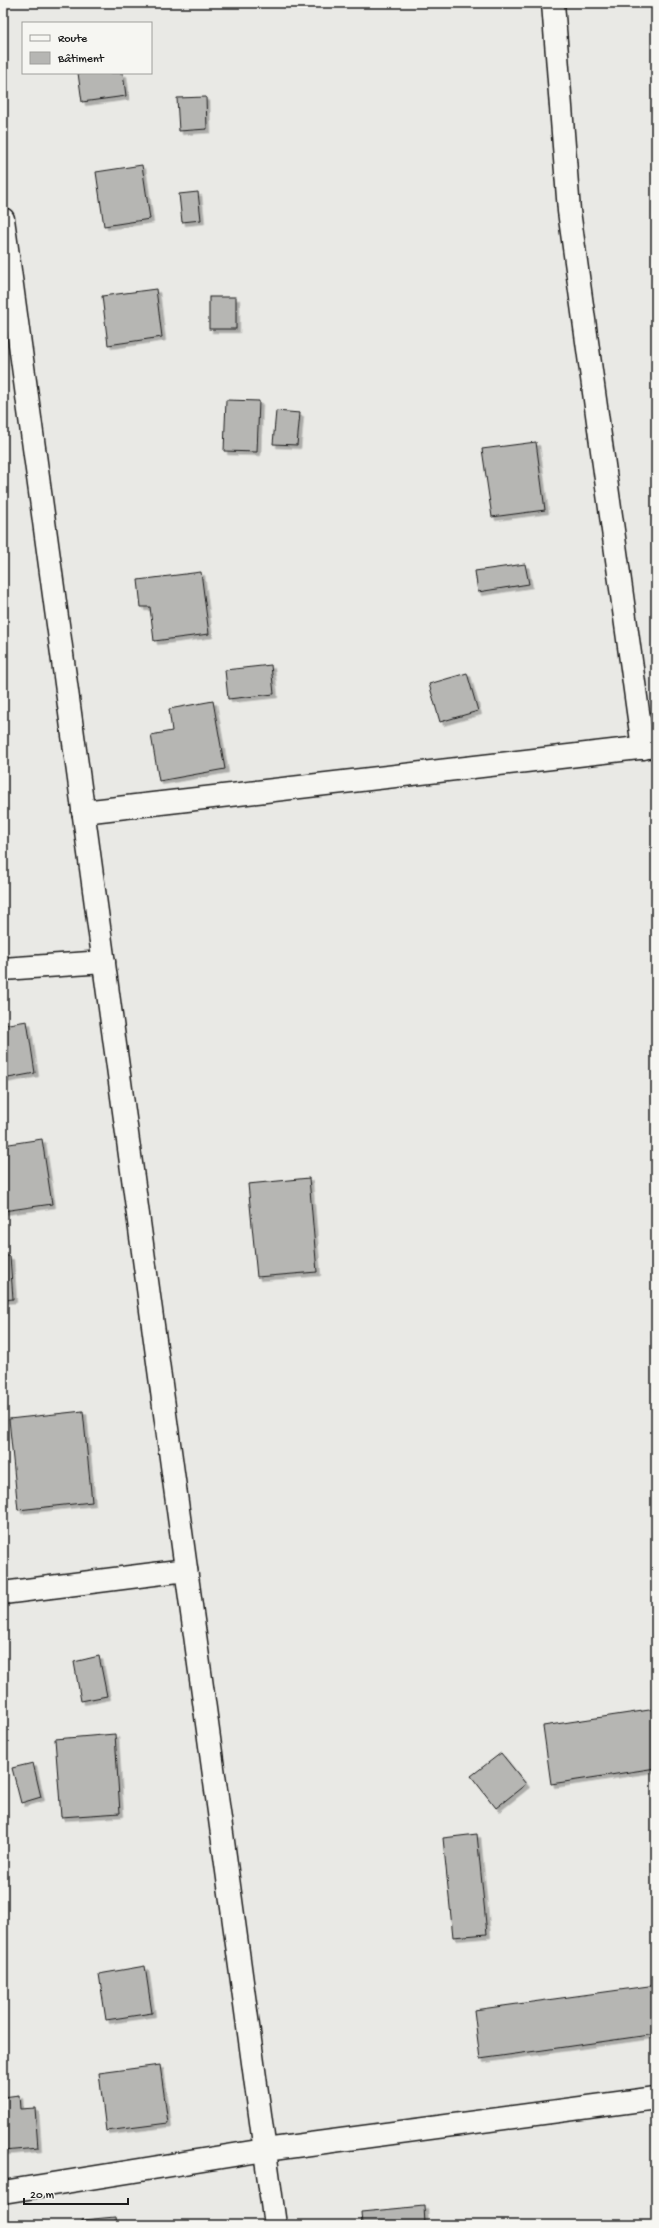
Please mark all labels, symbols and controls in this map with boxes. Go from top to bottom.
legend [22,22,152,74]
text: Route [58,33,88,47]
text: Bâtiment [57,53,105,67]
scale bar [24,2180,128,2206]
text: 20 m [30,2189,55,2203]

